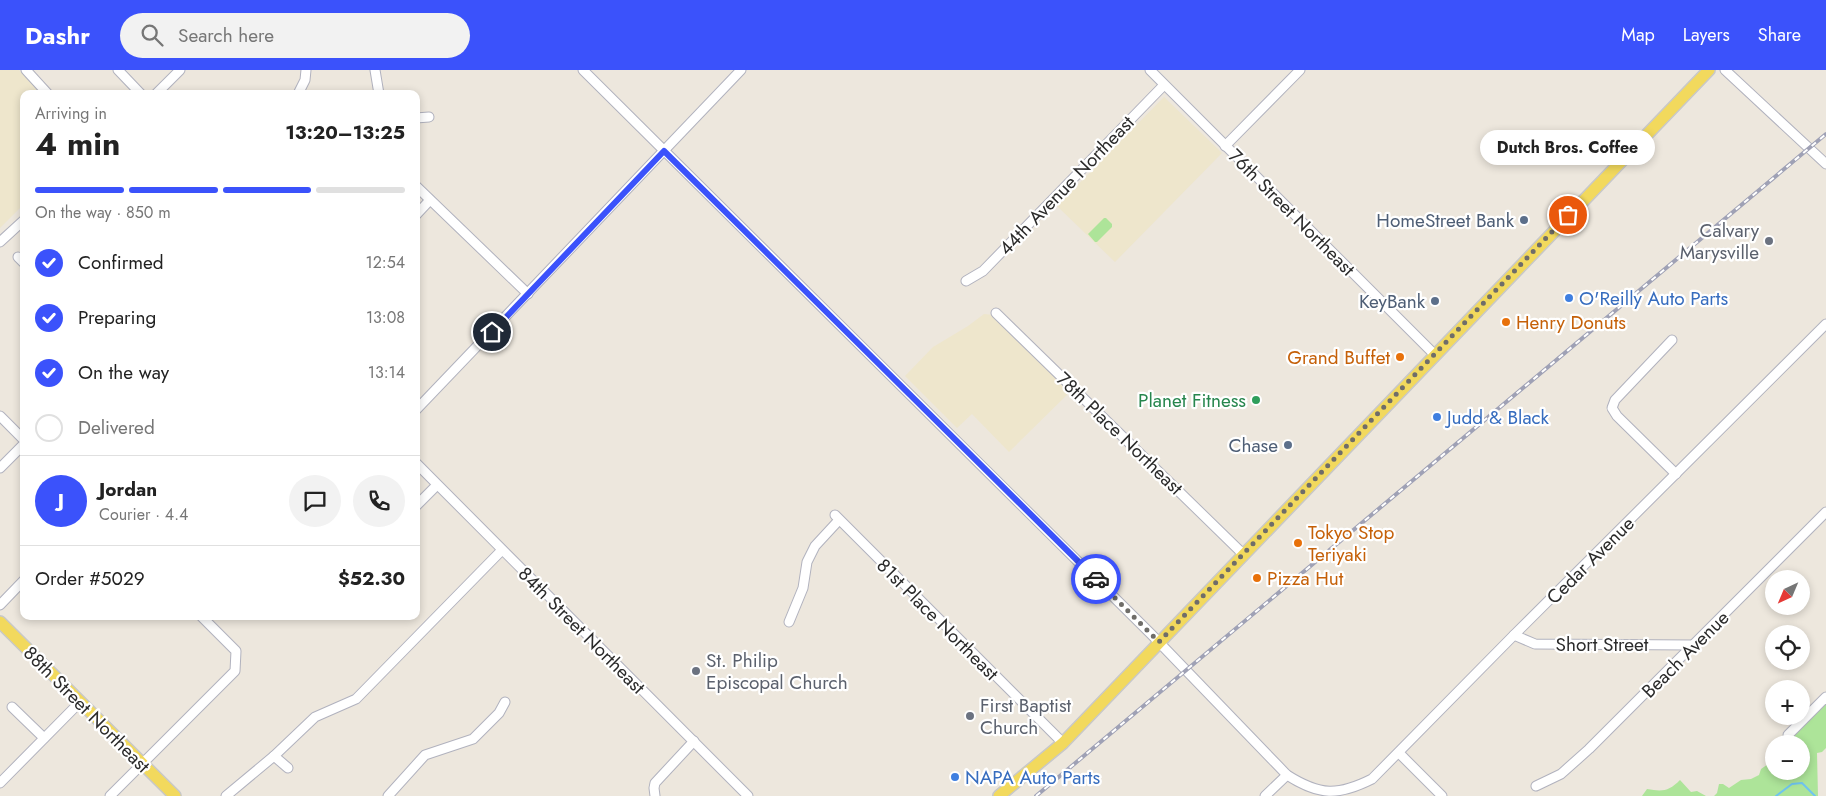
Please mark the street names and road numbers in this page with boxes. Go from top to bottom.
street label: 44th Avenue Northeast [993,109,1140,261]
street label: 76th Street Northeast [1222,143,1361,282]
street label: 78th Place Northeast [1050,366,1189,501]
street label: Cedar Avenue [1540,510,1640,610]
street label: 81st Place Northeast [871,552,1005,687]
street label: 84th Street Northeast [512,561,652,700]
street label: Beach Avenue [1636,605,1735,704]
street label: Short Street [1556,631,1649,658]
street label: 88th Street Northeast [17,640,156,779]

